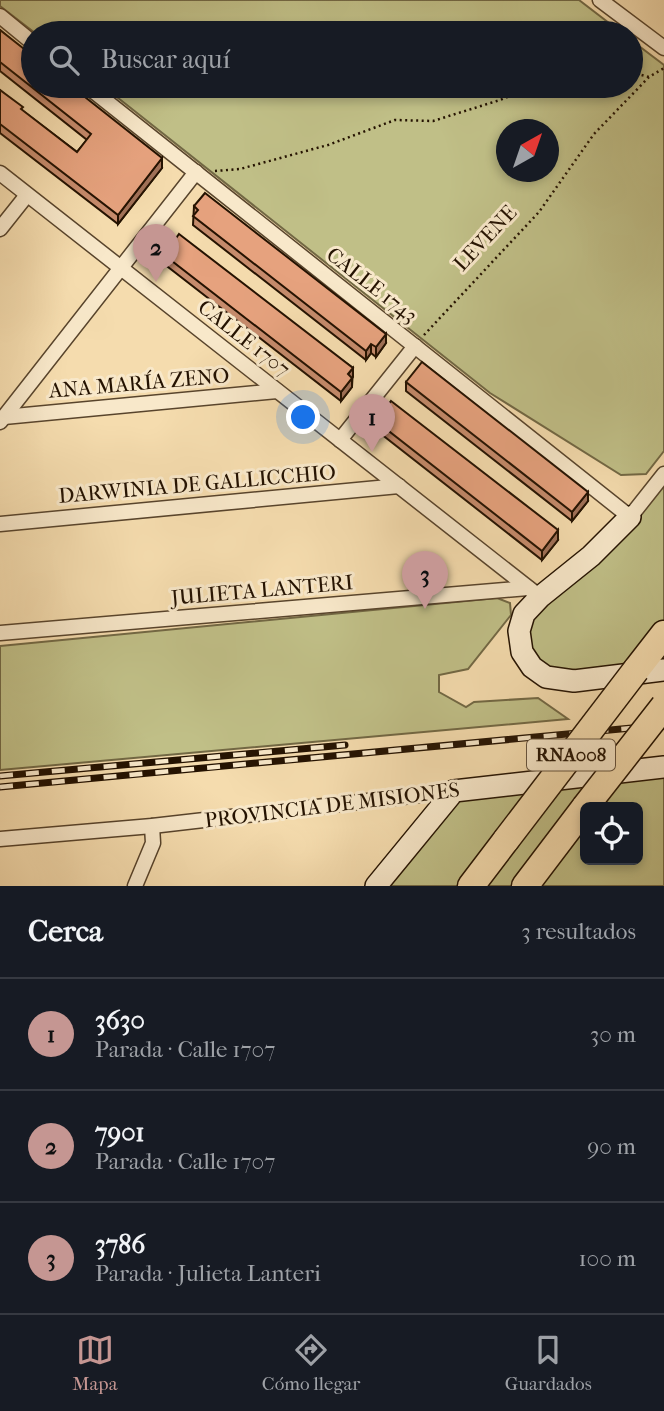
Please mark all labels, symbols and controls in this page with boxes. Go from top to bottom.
search box [21,21,643,98]
icon: search [45,41,83,79]
text: Buscar aquí [101,44,230,75]
north arrow [496,119,559,182]
street label: LEVENE [449,200,521,276]
pin: 2 [133,224,179,282]
street label: CALLE 1743 [322,242,422,328]
street label: CALLE 1707 [193,295,295,381]
street label: ANA MARÍA ZENO [47,363,230,403]
pin: 1 [349,394,395,452]
your location [286,400,320,434]
street label: DARWINIA DE GALLICCHIO [57,460,337,508]
pin: 3 [402,551,448,609]
street label: JULIETA LANTERI [168,570,354,610]
road number: RNA008 [527,740,615,770]
street label: PROVINCIA DE MISIONES [203,777,461,833]
map controls [580,802,643,865]
button: locate [580,802,643,865]
text: Cerca [28,914,103,949]
text: 3 resultados [521,918,636,945]
text: 3630 [95,1005,145,1036]
text: 1 [47,1021,55,1048]
text: 30 m [590,1021,636,1048]
text: Parada · Calle 1707 [95,1036,275,1063]
text: 7901 [95,1117,145,1148]
text: 2 [45,1133,57,1160]
text: 90 m [587,1133,636,1160]
text: Parada · Calle 1707 [95,1148,275,1175]
text: 3786 [95,1229,145,1260]
text: 3 [46,1245,56,1272]
text: 100 m [578,1245,636,1272]
text: Parada · Julieta Lanteri [95,1260,321,1287]
tab: Mapa [72,1331,117,1395]
tab: Cómo llegar [262,1331,360,1395]
tab: Guardados [505,1331,592,1395]

